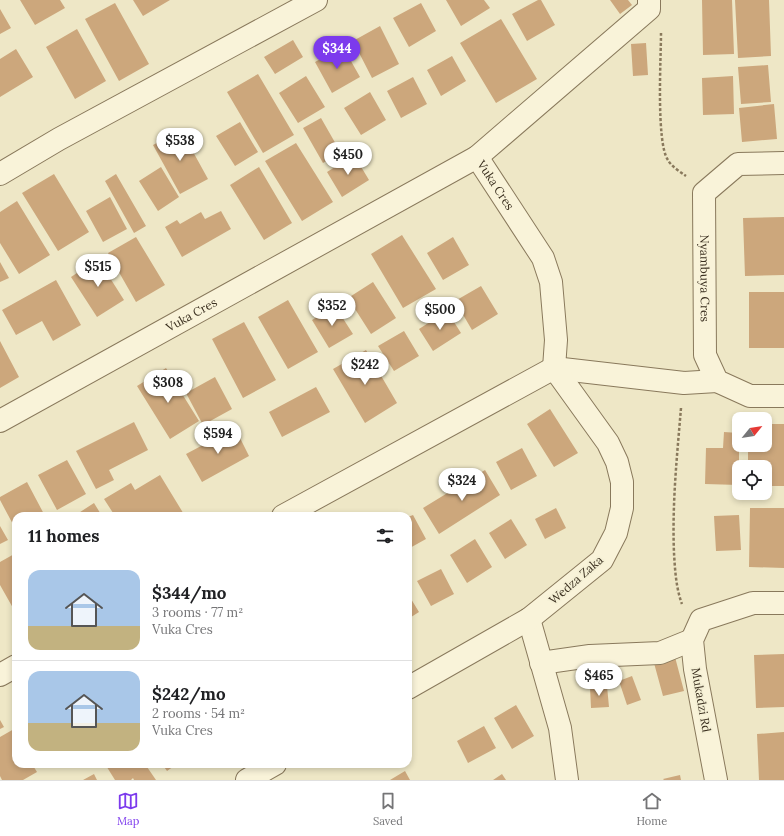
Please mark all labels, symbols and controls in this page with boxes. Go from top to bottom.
pin: $344 [313,36,361,70]
text: $344 [322,40,352,57]
pin: $538 [156,128,204,162]
text: $538 [165,132,195,149]
pin: $450 [324,142,372,176]
text: $450 [333,146,363,163]
street label: Vuka Cres [474,157,518,213]
street label: Nyambuya Cres [697,234,713,323]
pin: $515 [74,254,122,288]
text: $515 [85,258,111,275]
pin: $352 [308,293,356,327]
street label: Vuka Cres [162,294,220,335]
text: $352 [318,297,346,314]
pin: $500 [416,297,464,331]
text: $500 [424,301,456,318]
pin: $242 [341,352,389,386]
text: $242 [351,356,379,373]
pin: $308 [144,370,192,404]
text: $308 [153,374,183,391]
north arrow [732,412,772,452]
map controls [732,412,772,500]
pin: $594 [194,421,242,455]
text: $594 [203,425,233,442]
button: locate [732,460,772,500]
pin: $324 [438,468,486,502]
text: $324 [448,472,476,489]
text: 11 homes [28,525,100,547]
icon: filters [374,525,396,547]
street label: Wedza Zaka [546,552,606,607]
text: $344/mo [152,582,226,604]
icon: home [60,586,108,634]
text: 3 rooms · 77 m² [152,604,243,621]
text: Vuka Cres [152,621,213,638]
pin: $465 [575,663,623,697]
street label: Mukadzi Rd [688,666,715,733]
text: $465 [584,667,614,684]
text: $242/mo [152,683,226,705]
icon: home [60,687,108,735]
text: 2 rooms · 54 m² [152,705,245,722]
text: Vuka Cres [152,722,213,739]
tab: Map [117,790,139,828]
tab: Saved [373,790,403,828]
tab: Home [637,790,667,828]

